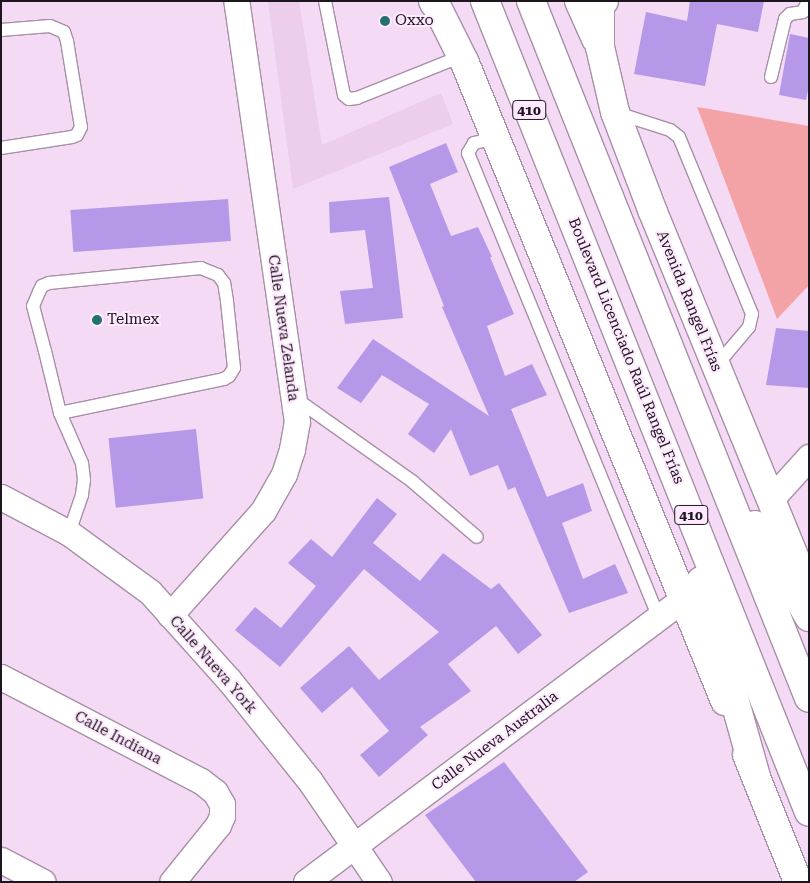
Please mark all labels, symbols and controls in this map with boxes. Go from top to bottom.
place label: Oxxo [395,12,434,30]
marker: Oxxo [379,15,391,27]
road number: 410 [512,98,546,122]
street label: Boulevard Licenciado Raúl Rangel Frías [564,215,688,487]
street label: Avenida Rangel Frías [652,228,726,374]
street label: Calle Nueva Zelanda [264,254,302,402]
place label: Telmex [107,311,159,329]
marker: Telmex [91,314,103,326]
road number: 410 [674,504,708,526]
street label: Calle Nueva York [166,612,260,718]
street label: Calle Nueva Australia [428,688,562,794]
street label: Calle Indiana [71,708,165,768]

